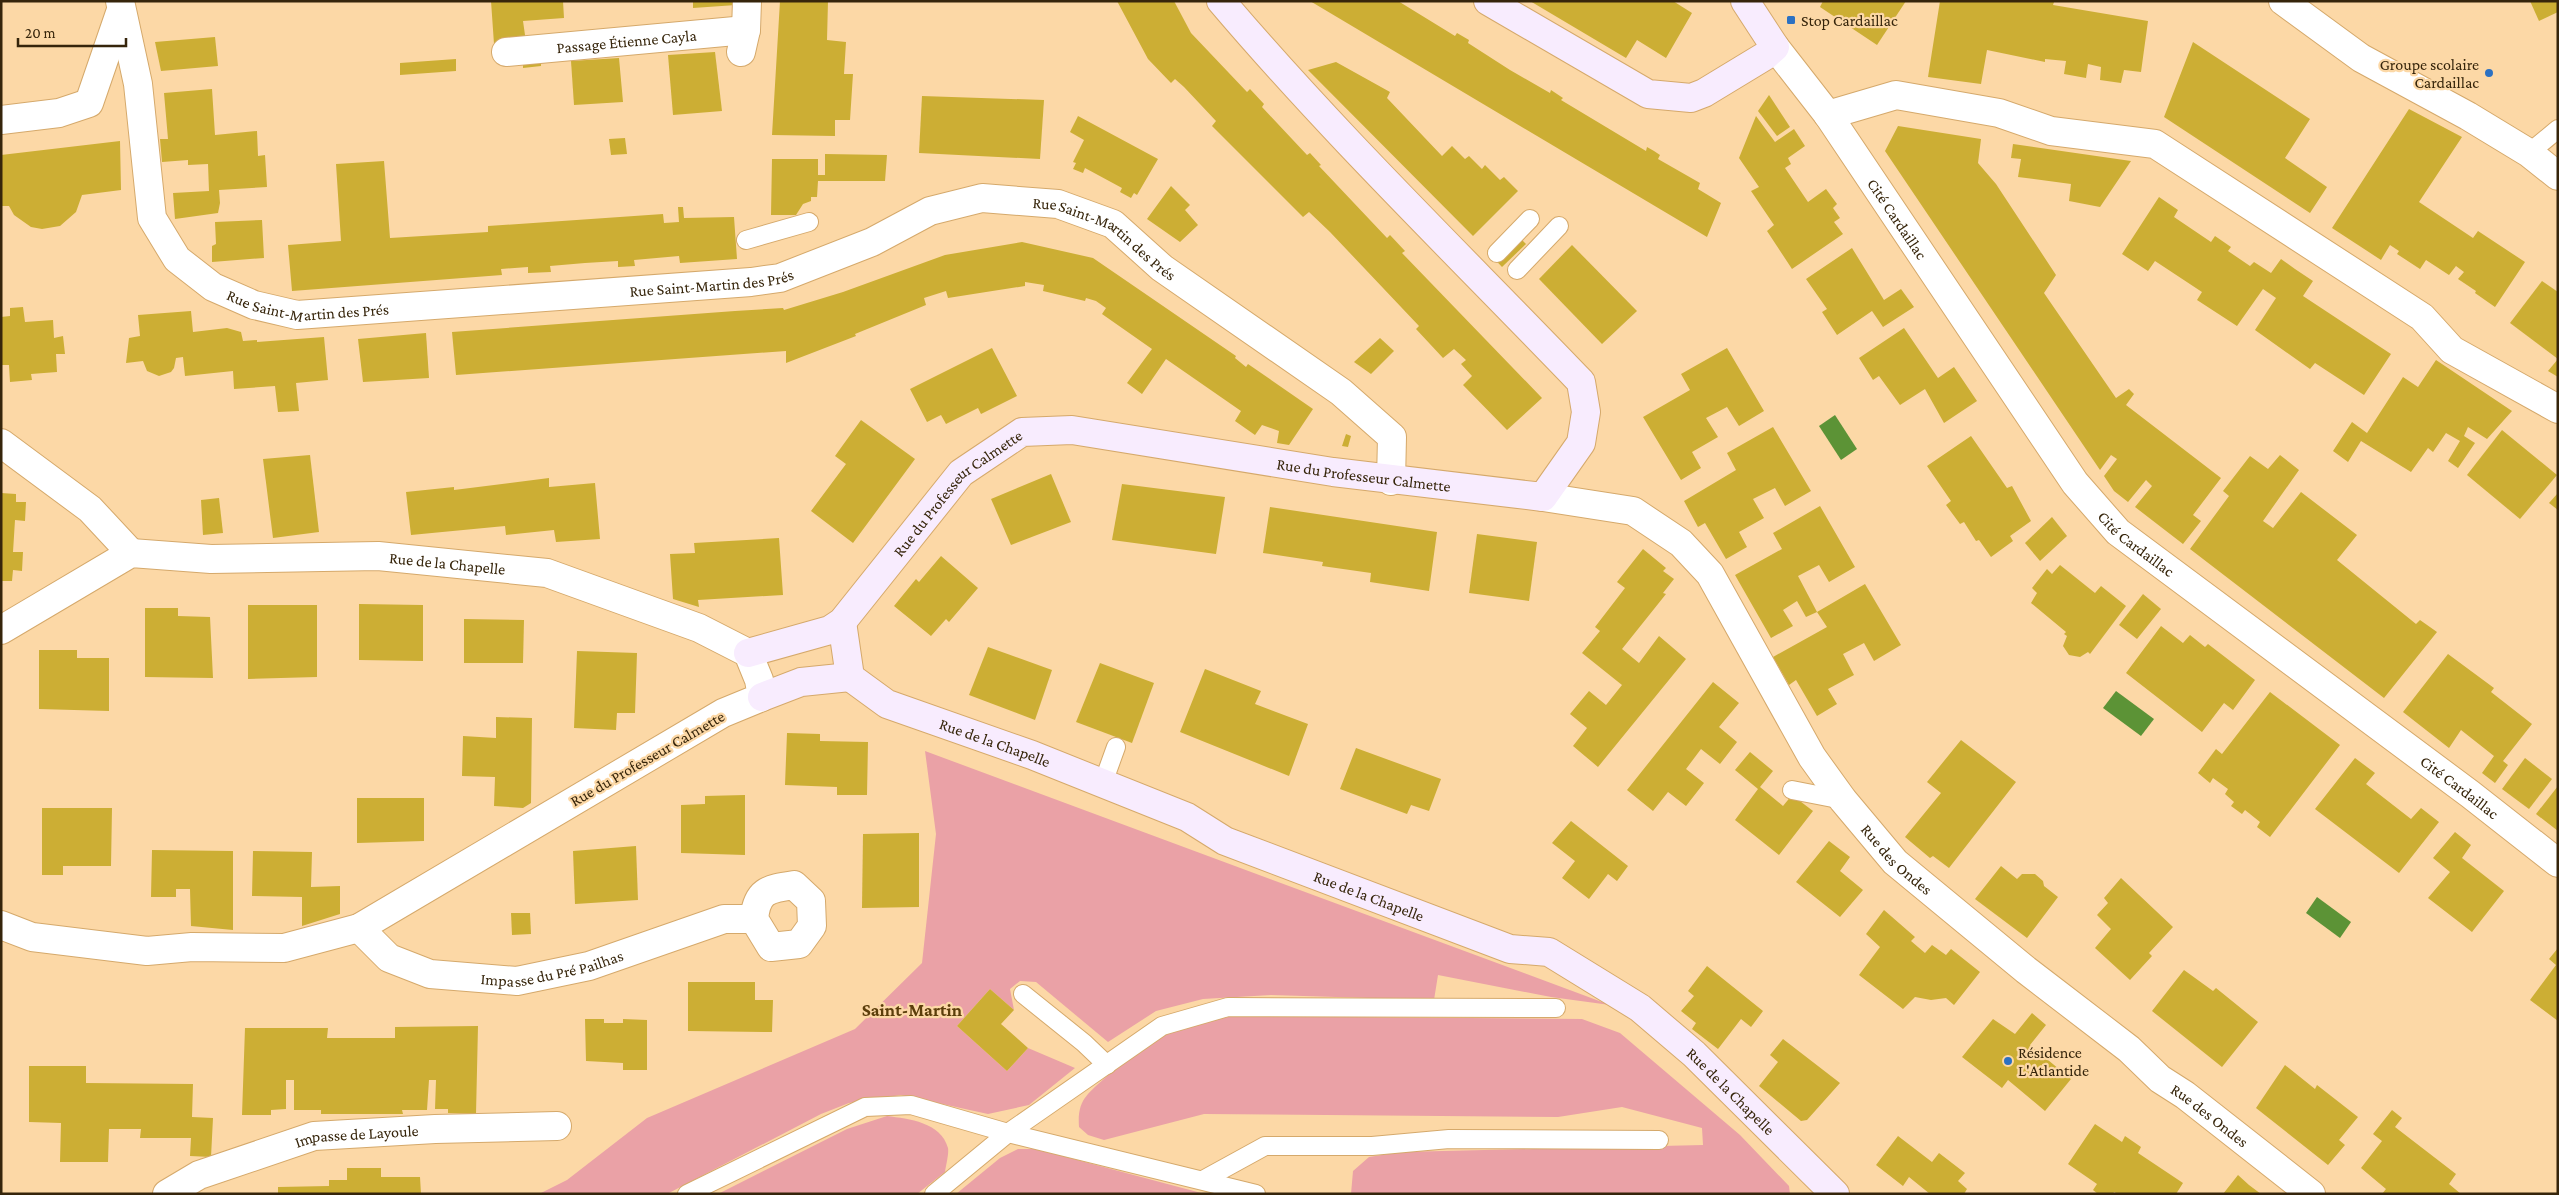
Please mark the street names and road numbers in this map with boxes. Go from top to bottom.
street label: Passage Étienne Cayla [556,27,698,56]
street label: Cité Cardaillac [1864,175,1930,263]
street label: Rue Saint-Martin des Prés [1032,194,1179,284]
street label: Rue Saint-Martin des Prés [629,266,796,300]
street label: Rue Saint-Martin des Prés [224,286,390,325]
street label: Rue du Professeur Calmette [890,427,1025,560]
street label: Rue du Professeur Calmette [1276,455,1452,495]
street label: Cité Cardaillac [2095,508,2178,580]
street label: Rue de la Chapelle [388,549,506,578]
street label: Rue du Professeur Calmette [567,707,727,810]
street label: Rue de la Chapelle [937,715,1053,770]
street label: Cité Cardaillac [2417,752,2502,822]
street label: Rue des Ondes [1858,821,1935,898]
street label: Rue de la Chapelle [1311,867,1426,925]
street label: Impasse du Pré Pailhas [480,947,625,990]
street label: Rue de la Chapelle [1684,1044,1778,1138]
street label: Rue des Ondes [2168,1080,2252,1151]
street label: Impasse de Layoule [292,1122,419,1151]

